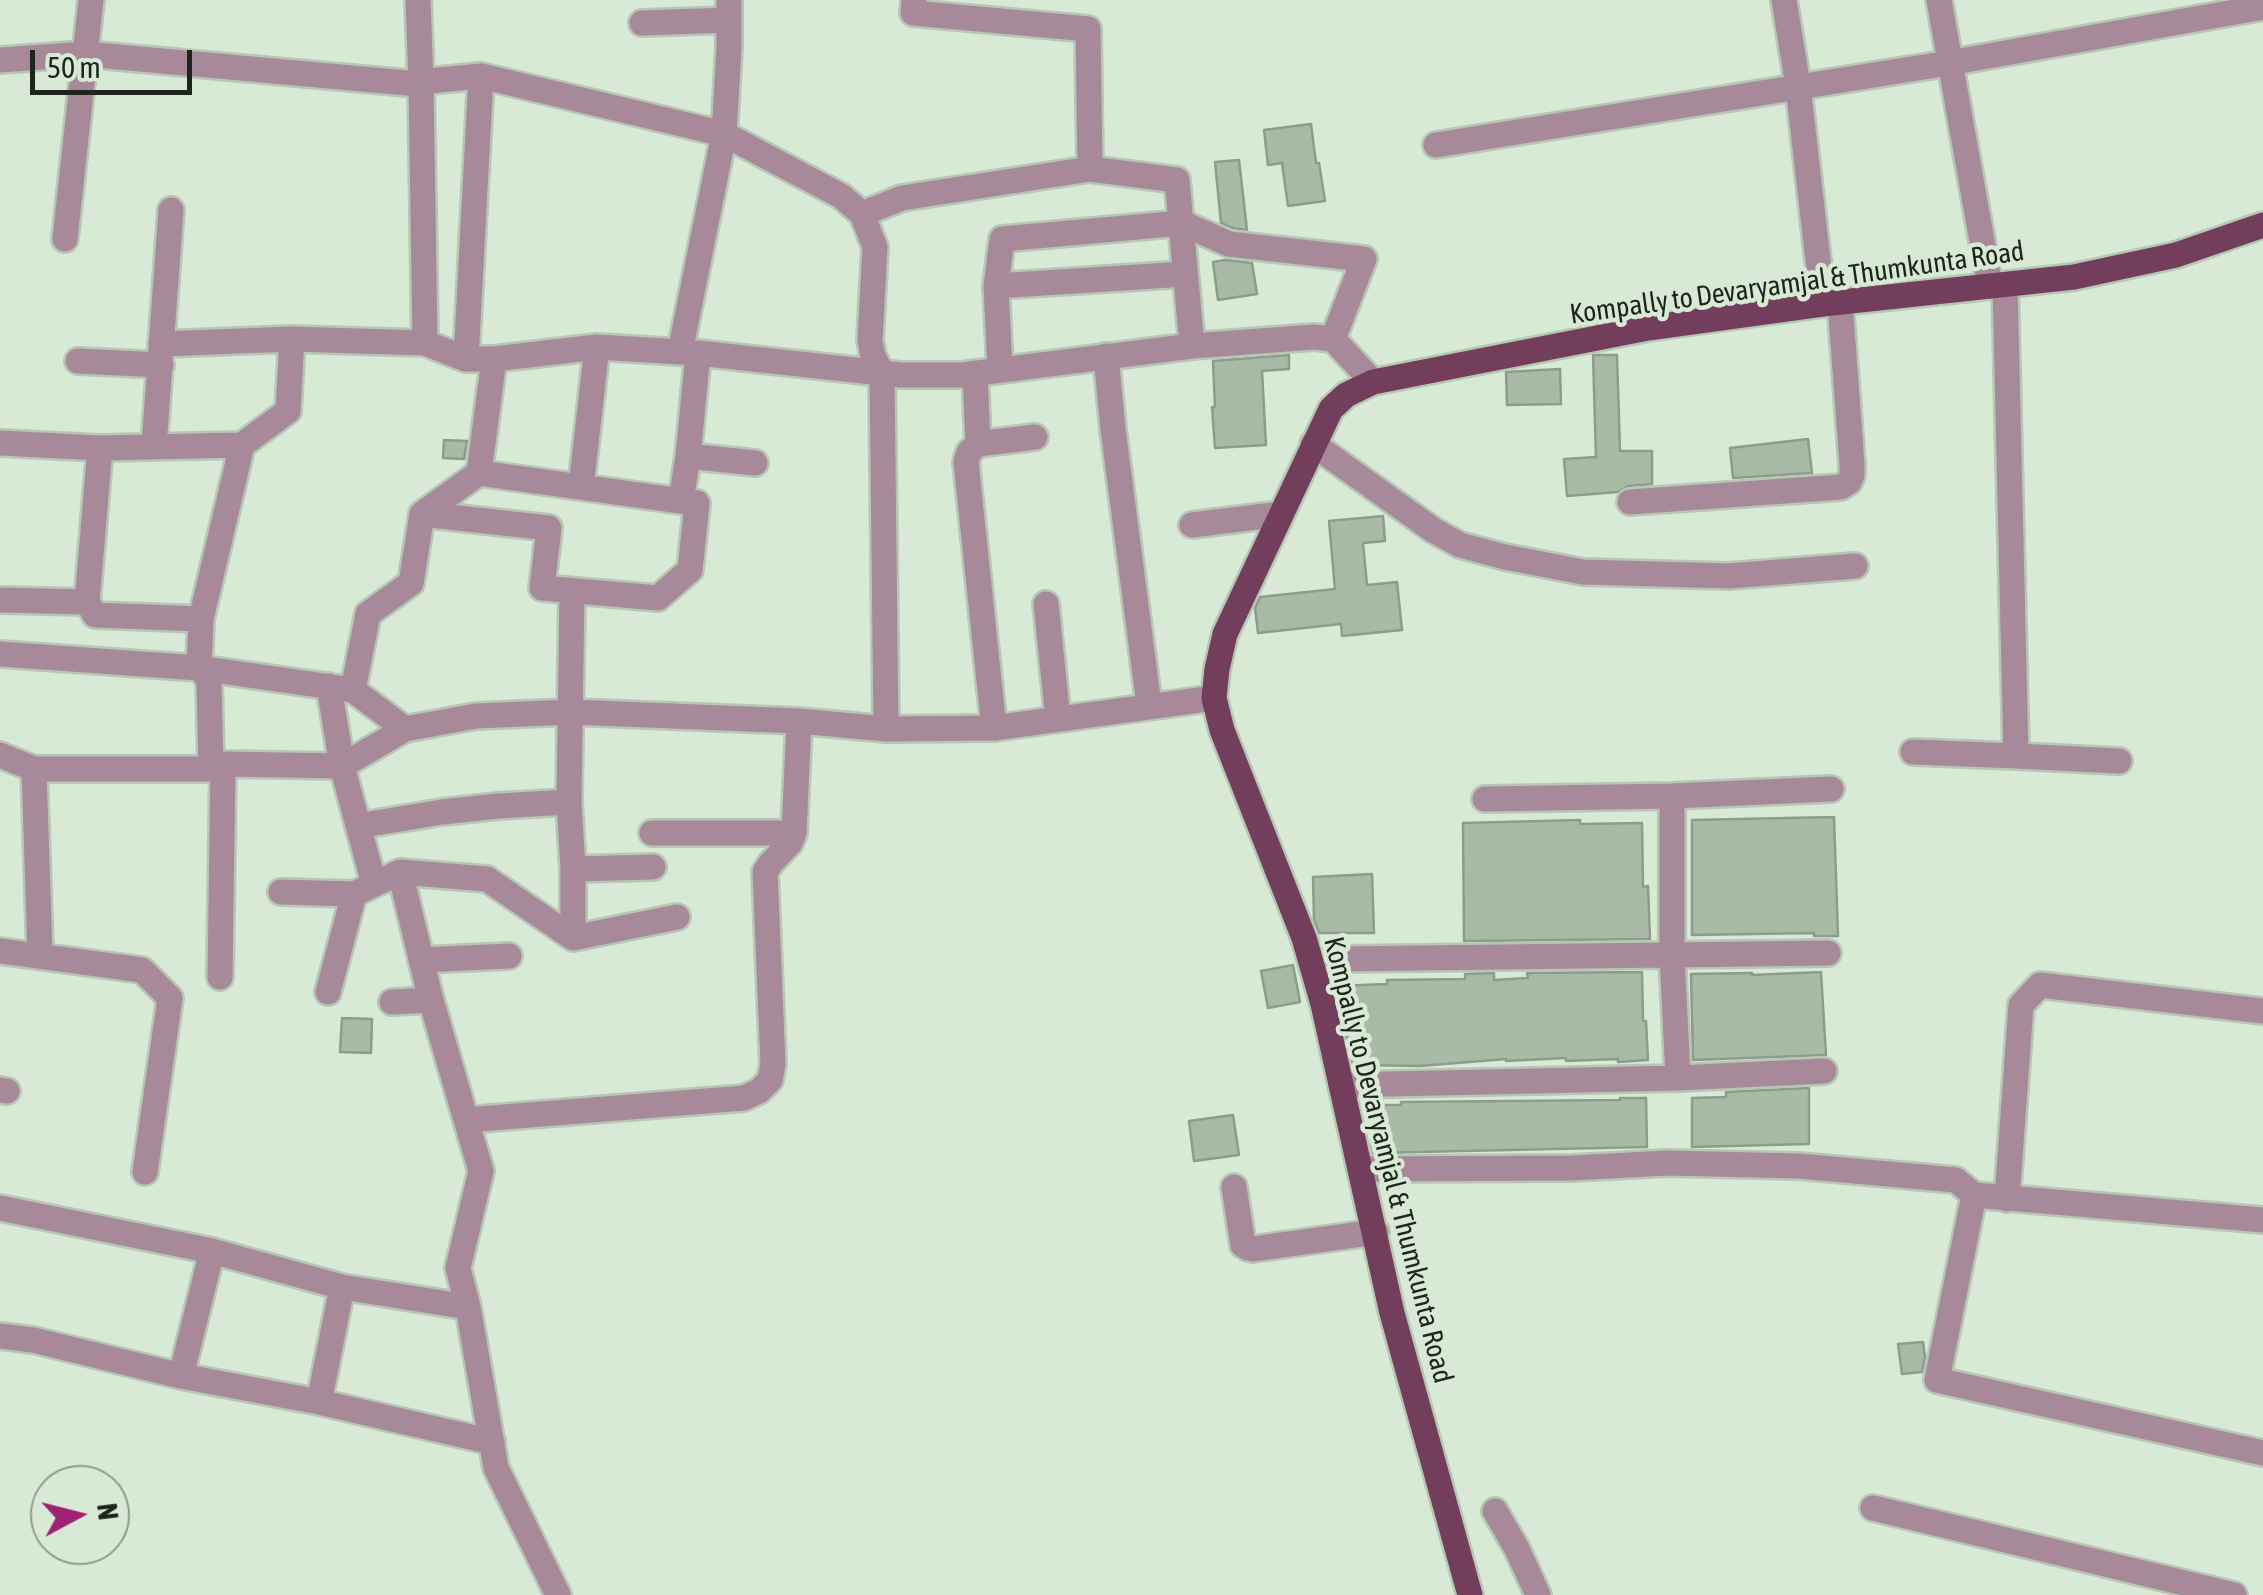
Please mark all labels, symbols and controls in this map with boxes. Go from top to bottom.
scale bar [35,30,198,92]
text: 50 m [47,50,101,84]
street label: Kompally to Devaryamjal & Thumkunta Road [1568,234,2026,332]
street label: Kompally to Devaryamjal & Thumkunta Road [1316,934,1460,1386]
north arrow [30,1465,130,1565]
text: N [91,1501,125,1522]

